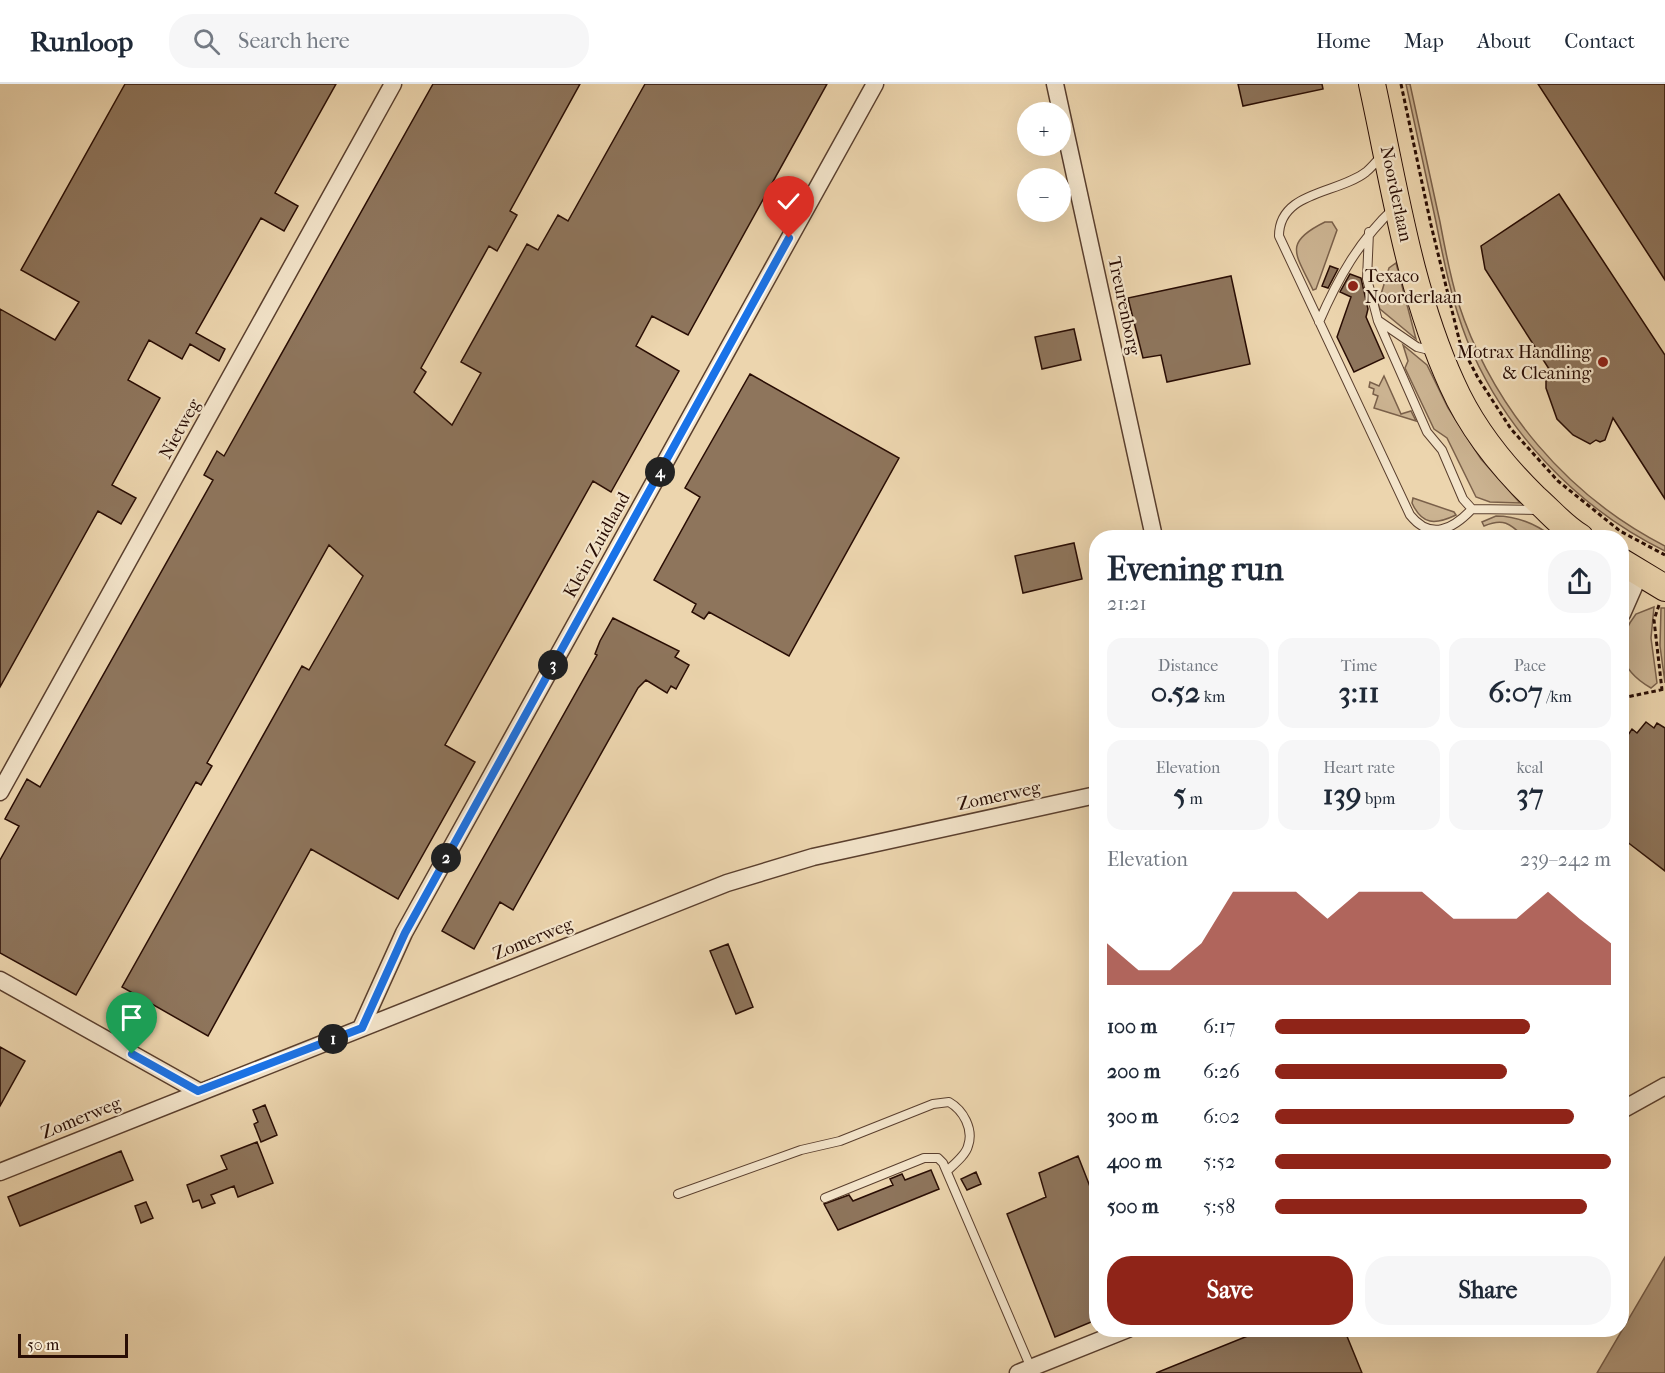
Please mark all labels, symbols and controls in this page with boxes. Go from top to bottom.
search box [169,14,589,68]
text: Runloop [30,25,133,58]
icon: search [190,25,223,58]
text: Search here [238,28,350,54]
text: Home [1316,29,1371,53]
text: Map [1404,29,1444,53]
text: About [1477,29,1531,53]
text: Contact [1564,29,1635,53]
map controls [1017,102,1071,222]
button: + [1017,102,1071,156]
street label: Noorderlaan [1376,144,1416,244]
button: − [1017,168,1071,222]
pin [763,176,814,238]
icon: check [772,185,805,218]
street label: Treurenborg [1103,255,1145,357]
place label: Texaco Noorderlaan [1365,266,1463,308]
marker: Texaco Noorderlaan [1346,279,1360,293]
place label: Motrax Handling & Cleaning [1457,342,1591,384]
marker: Motrax Handling & Cleaning [1596,355,1610,369]
street label: Nietweg [155,395,205,463]
pin: 4 [645,457,675,487]
text: 4 [655,462,665,481]
street label: Klein Zuidland [559,488,635,601]
text: Evening run [1107,550,1284,589]
button: share [1548,550,1611,613]
text: 21:21 [1107,592,1147,615]
pin: 3 [538,650,568,680]
text: 3 [550,655,556,674]
text: Distance [1158,656,1218,675]
text: Time [1341,656,1377,675]
text: Pace [1514,656,1546,675]
text: 0.52 [1151,675,1200,710]
text: 3:11 [1339,675,1380,710]
text: 6:07 [1488,675,1543,710]
text: km [1200,687,1225,706]
text: /km [1543,687,1572,706]
text: Elevation [1156,758,1220,777]
text: Heart rate [1323,758,1395,777]
text: kcal [1517,758,1543,777]
street label: Zomerweg [956,777,1043,815]
text: 5 [1173,777,1186,812]
text: 139 [1323,777,1362,812]
text: 37 [1517,777,1543,812]
text: m [1186,789,1203,808]
text: bpm [1362,789,1395,808]
pin: 2 [431,843,461,873]
text: 2 [442,848,450,867]
text: Elevation [1107,848,1188,871]
text: 239–242 m [1520,848,1611,871]
street label: Zomerweg [490,913,576,965]
pin [106,992,157,1054]
icon: arrive [115,1001,148,1034]
text: 100 m [1107,1015,1157,1038]
text: 6:17 [1203,1015,1235,1038]
pin: 1 [318,1024,348,1054]
text: 1 [330,1029,336,1048]
text: 200 m [1107,1060,1160,1083]
text: 6:26 [1203,1060,1240,1083]
street label: Zomerweg [38,1092,124,1144]
text: 300 m [1107,1105,1158,1128]
text: 6:02 [1203,1105,1240,1128]
text: 400 m [1107,1150,1162,1173]
text: 5:52 [1203,1150,1235,1173]
text: 500 m [1107,1195,1159,1218]
text: 5:58 [1203,1195,1235,1218]
button: Save [1107,1256,1353,1325]
button: Share [1365,1256,1611,1325]
scale bar [18,1331,128,1358]
text: 50 m [27,1335,59,1354]

